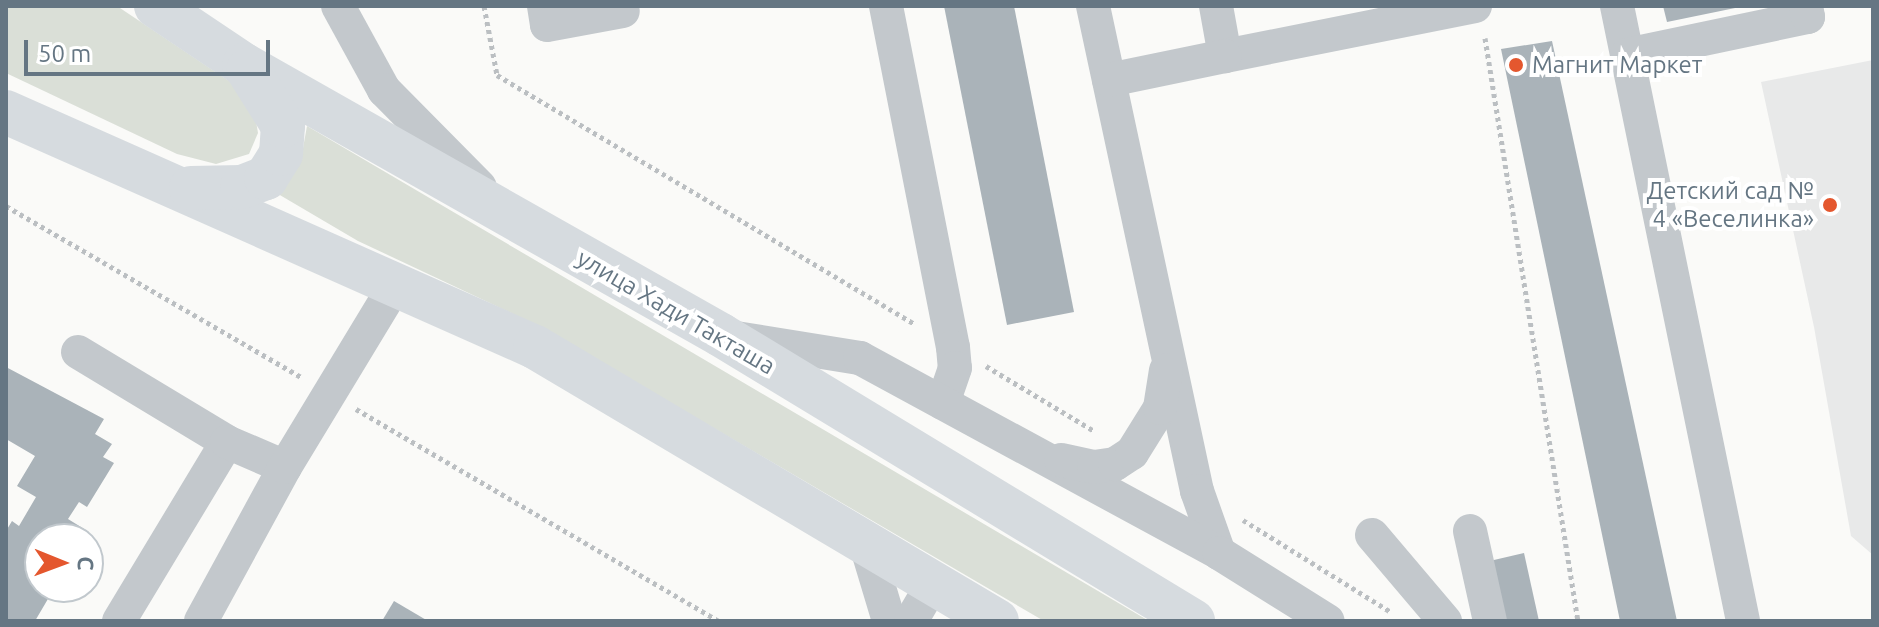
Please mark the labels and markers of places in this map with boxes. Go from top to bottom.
place label: Магнит Маркет [1532,51,1702,79]
marker: Магнит Маркет [1507,56,1525,74]
place label: Детский сад № 4 «Веселинка» [1646,177,1814,233]
marker: Детский сад № 4 «Веселинка» [1821,196,1839,214]

